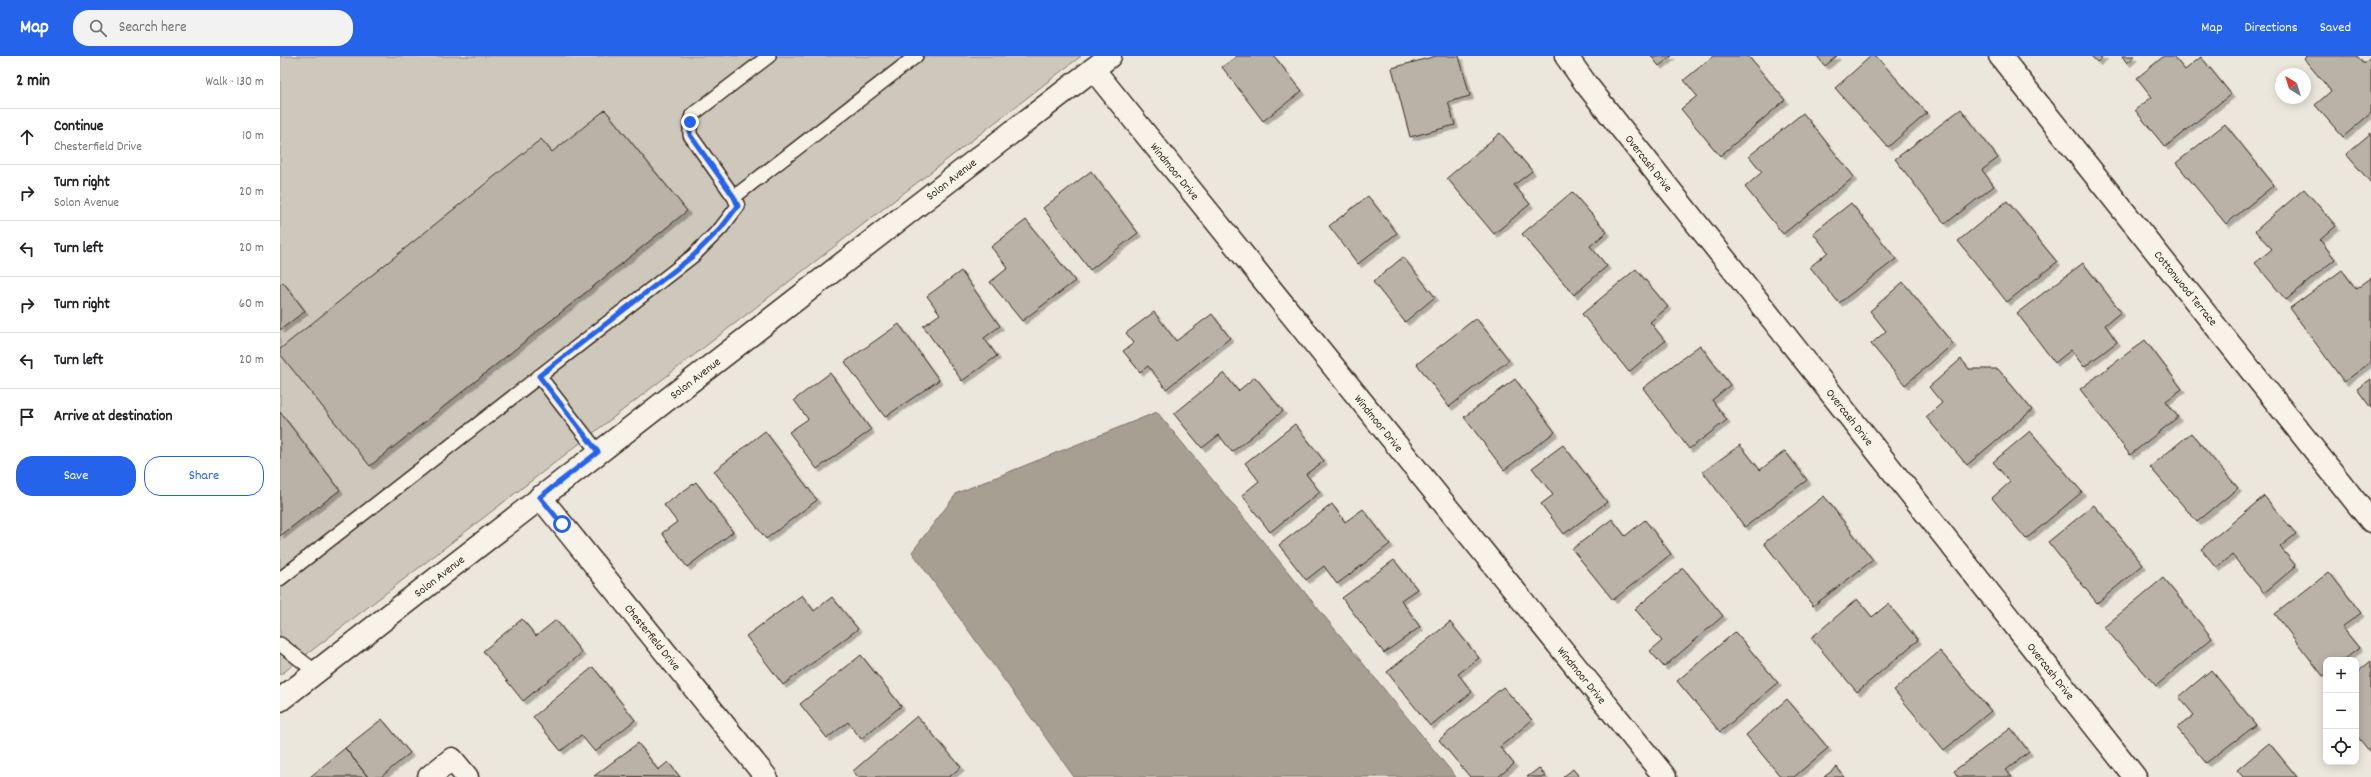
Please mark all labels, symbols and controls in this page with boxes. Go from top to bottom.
search box [73,10,353,46]
text: Map [20,15,49,42]
icon: search [87,17,109,39]
text: Search here [119,17,187,39]
text: Map [2201,18,2223,38]
text: Directions [2245,18,2298,38]
text: Saved [2320,18,2351,38]
north arrow [2275,68,2311,104]
text: 2 min [16,70,50,94]
text: Walk · 130 m [205,73,264,92]
route end [681,113,699,131]
text: Continue [54,116,103,138]
icon: ahead [16,126,38,148]
text: 10 m [242,127,264,146]
street label: Overcash Drive [1620,132,1676,196]
text: Chesterfield Drive [54,138,142,157]
street label: Windmoor Drive [1145,140,1202,204]
street label: Solon Avenue [923,155,981,205]
text: Turn right [54,172,110,194]
icon: right [16,182,38,204]
text: 20 m [239,183,264,202]
text: Solon Avenue [54,194,119,213]
icon: left [16,238,38,260]
text: Turn left [54,238,103,260]
text: 20 m [239,239,264,258]
street label: Cottonwood Terrace [2149,248,2221,330]
icon: right [16,294,38,316]
text: Turn right [54,294,110,316]
text: 60 m [239,295,264,314]
icon: left [16,350,38,372]
text: Turn left [54,350,103,372]
text: 20 m [239,351,264,370]
street label: Solon Avenue [667,354,725,404]
street label: Overcash Drive [1821,386,1877,450]
street label: Windmoor Drive [1349,392,1406,456]
icon: arrive [16,406,38,428]
text: Arrive at destination [54,406,172,428]
button: Save [16,456,136,496]
button: Share [144,456,264,496]
route start [553,515,571,533]
street label: Solon Avenue [411,552,469,602]
street label: Chesterfield Drive [620,601,684,675]
street label: Overcash Drive [2022,640,2078,704]
street label: Windmoor Drive [1552,644,1609,708]
map controls [2323,657,2359,765]
button: + [2323,657,2359,693]
button: − [2323,693,2359,729]
button: locate [2323,729,2359,765]

